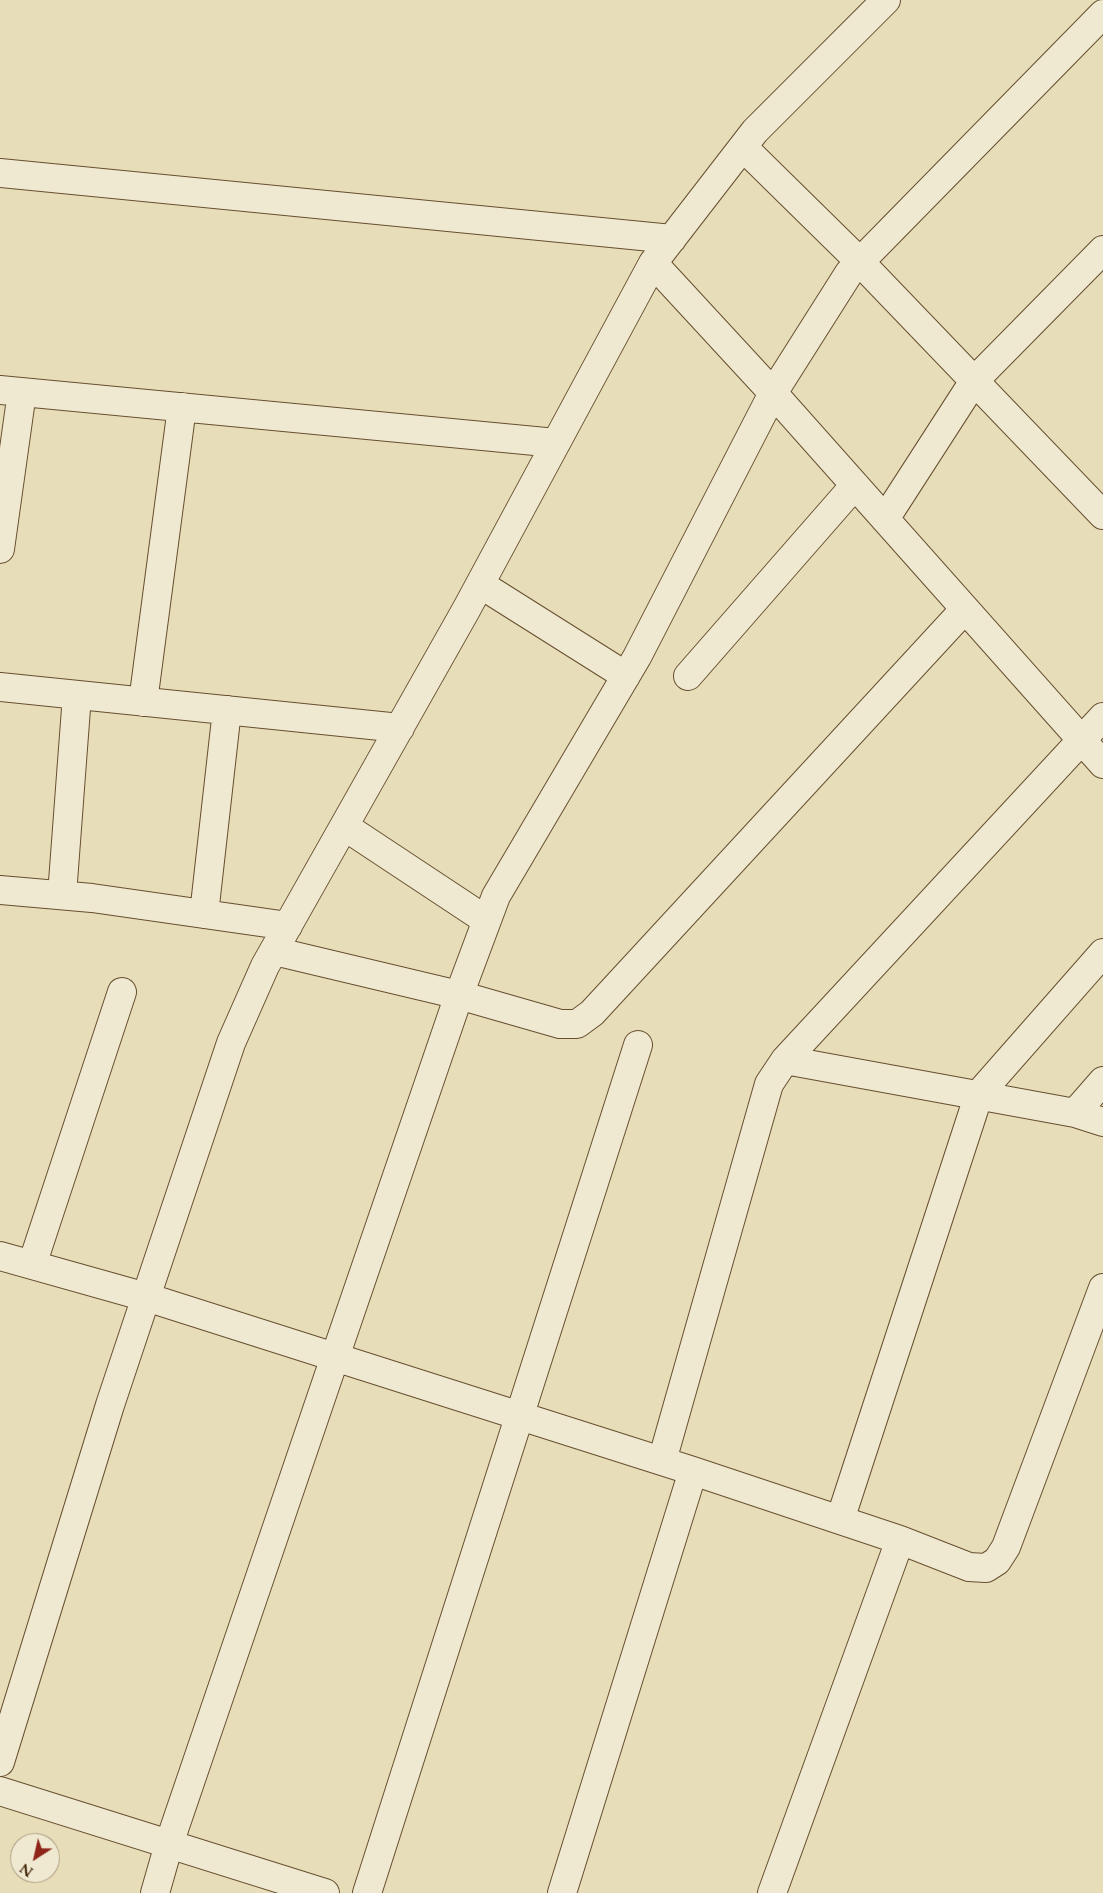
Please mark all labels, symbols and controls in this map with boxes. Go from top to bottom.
north arrow [10,1833,60,1883]
text: N [16,1859,37,1881]

